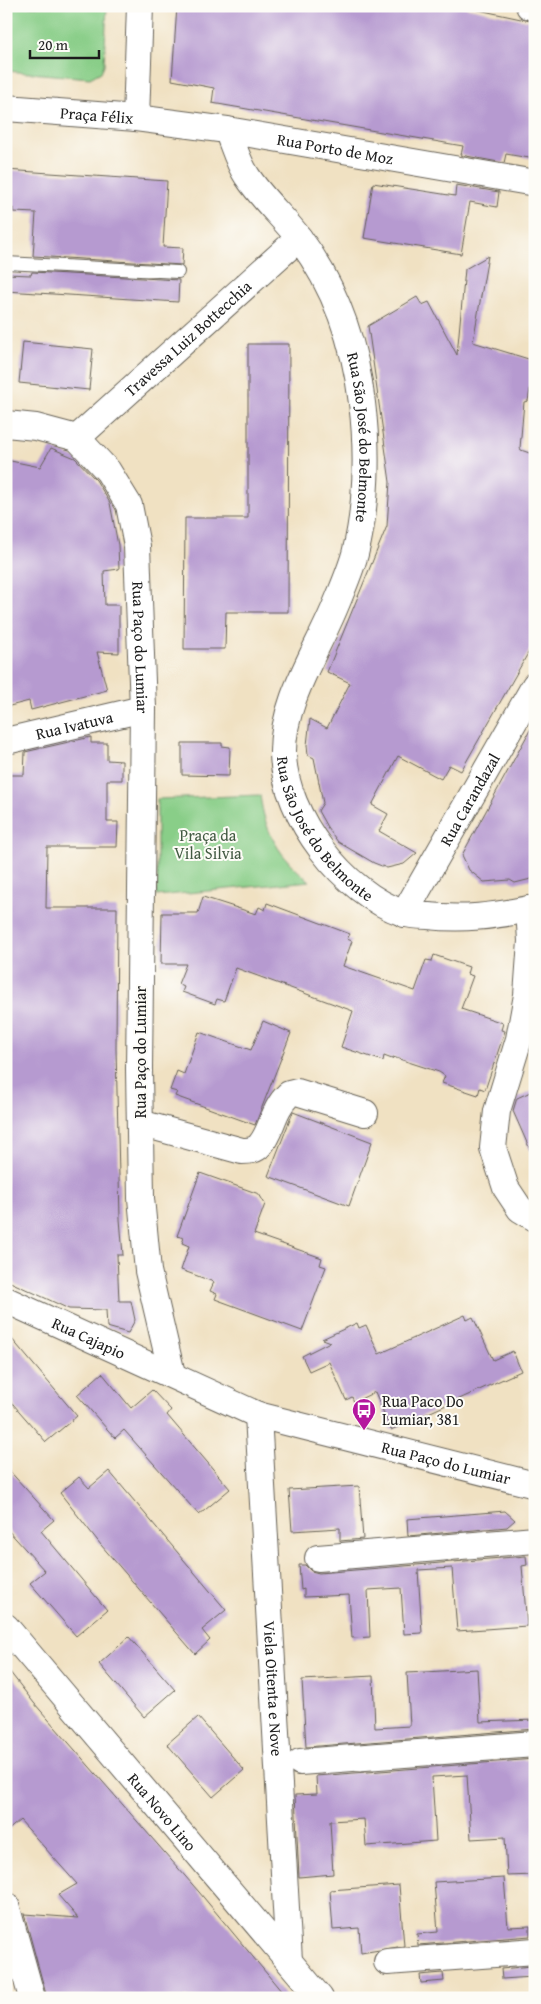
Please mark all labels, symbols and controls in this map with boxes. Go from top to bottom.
scale bar [30,28,99,60]
text: 20 m [38,34,69,55]
street label: Praça Félix [59,100,135,130]
street label: Rua Porto de Moz [275,127,395,170]
street label: Travessa Luiz Bottecchia [119,274,257,402]
street label: Rua São José do Belmonte [341,349,378,524]
street label: Rua Paço do Lumiar [126,581,155,714]
street label: Rua Ivatuva [33,704,116,746]
street label: Rua Carandazal [433,748,506,850]
street label: Rua São José do Belmonte [271,755,378,907]
park label: Praça da Vila Silvia [174,823,242,865]
street label: Rua Paço do Lumiar [128,985,152,1118]
street label: Rua Cajapio [48,1311,129,1365]
place label: Rua Paco Do Lumiar, 381 [382,1389,464,1431]
bus stop icon: Rua Paco Do Lumiar, 381 [351,1397,377,1431]
street label: Rua Paço do Lumiar [379,1435,514,1490]
street label: Viela Oitenta e Nove [258,1620,289,1757]
street label: Rua Novo Lino [122,1767,203,1856]

